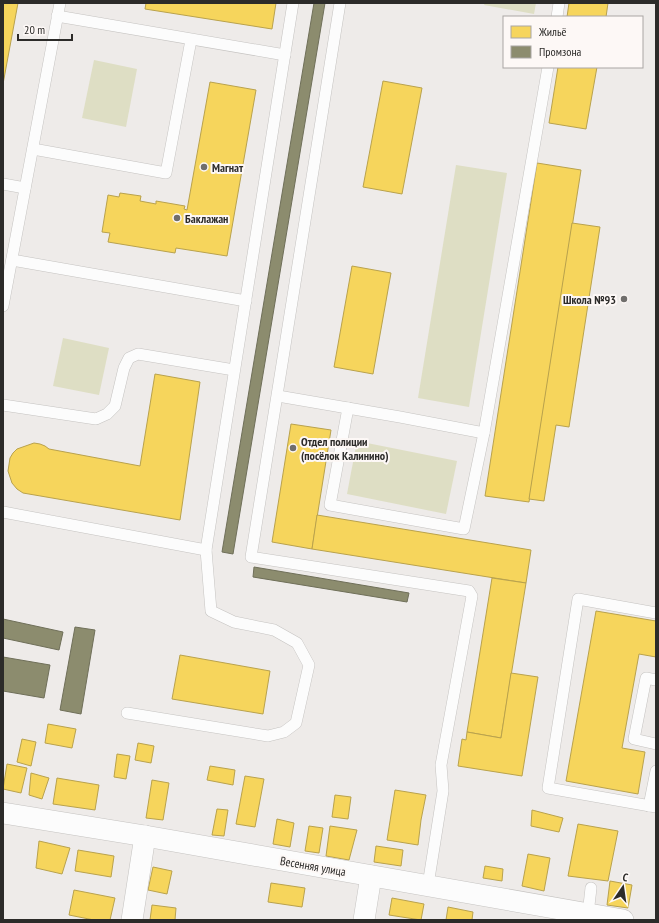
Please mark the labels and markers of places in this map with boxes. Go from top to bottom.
place label: Магнат [212,160,244,175]
marker: Магнат [199,162,209,172]
place label: Баклажан [185,211,228,226]
marker: Баклажан [172,213,182,223]
place label: Школа №93 [563,292,616,307]
marker: Школа №93 [619,294,629,304]
place label: Отдел полиции (посёлок Калинино) [301,434,388,463]
marker: Отдел полиции (посёлок Калинино) [288,443,298,453]

